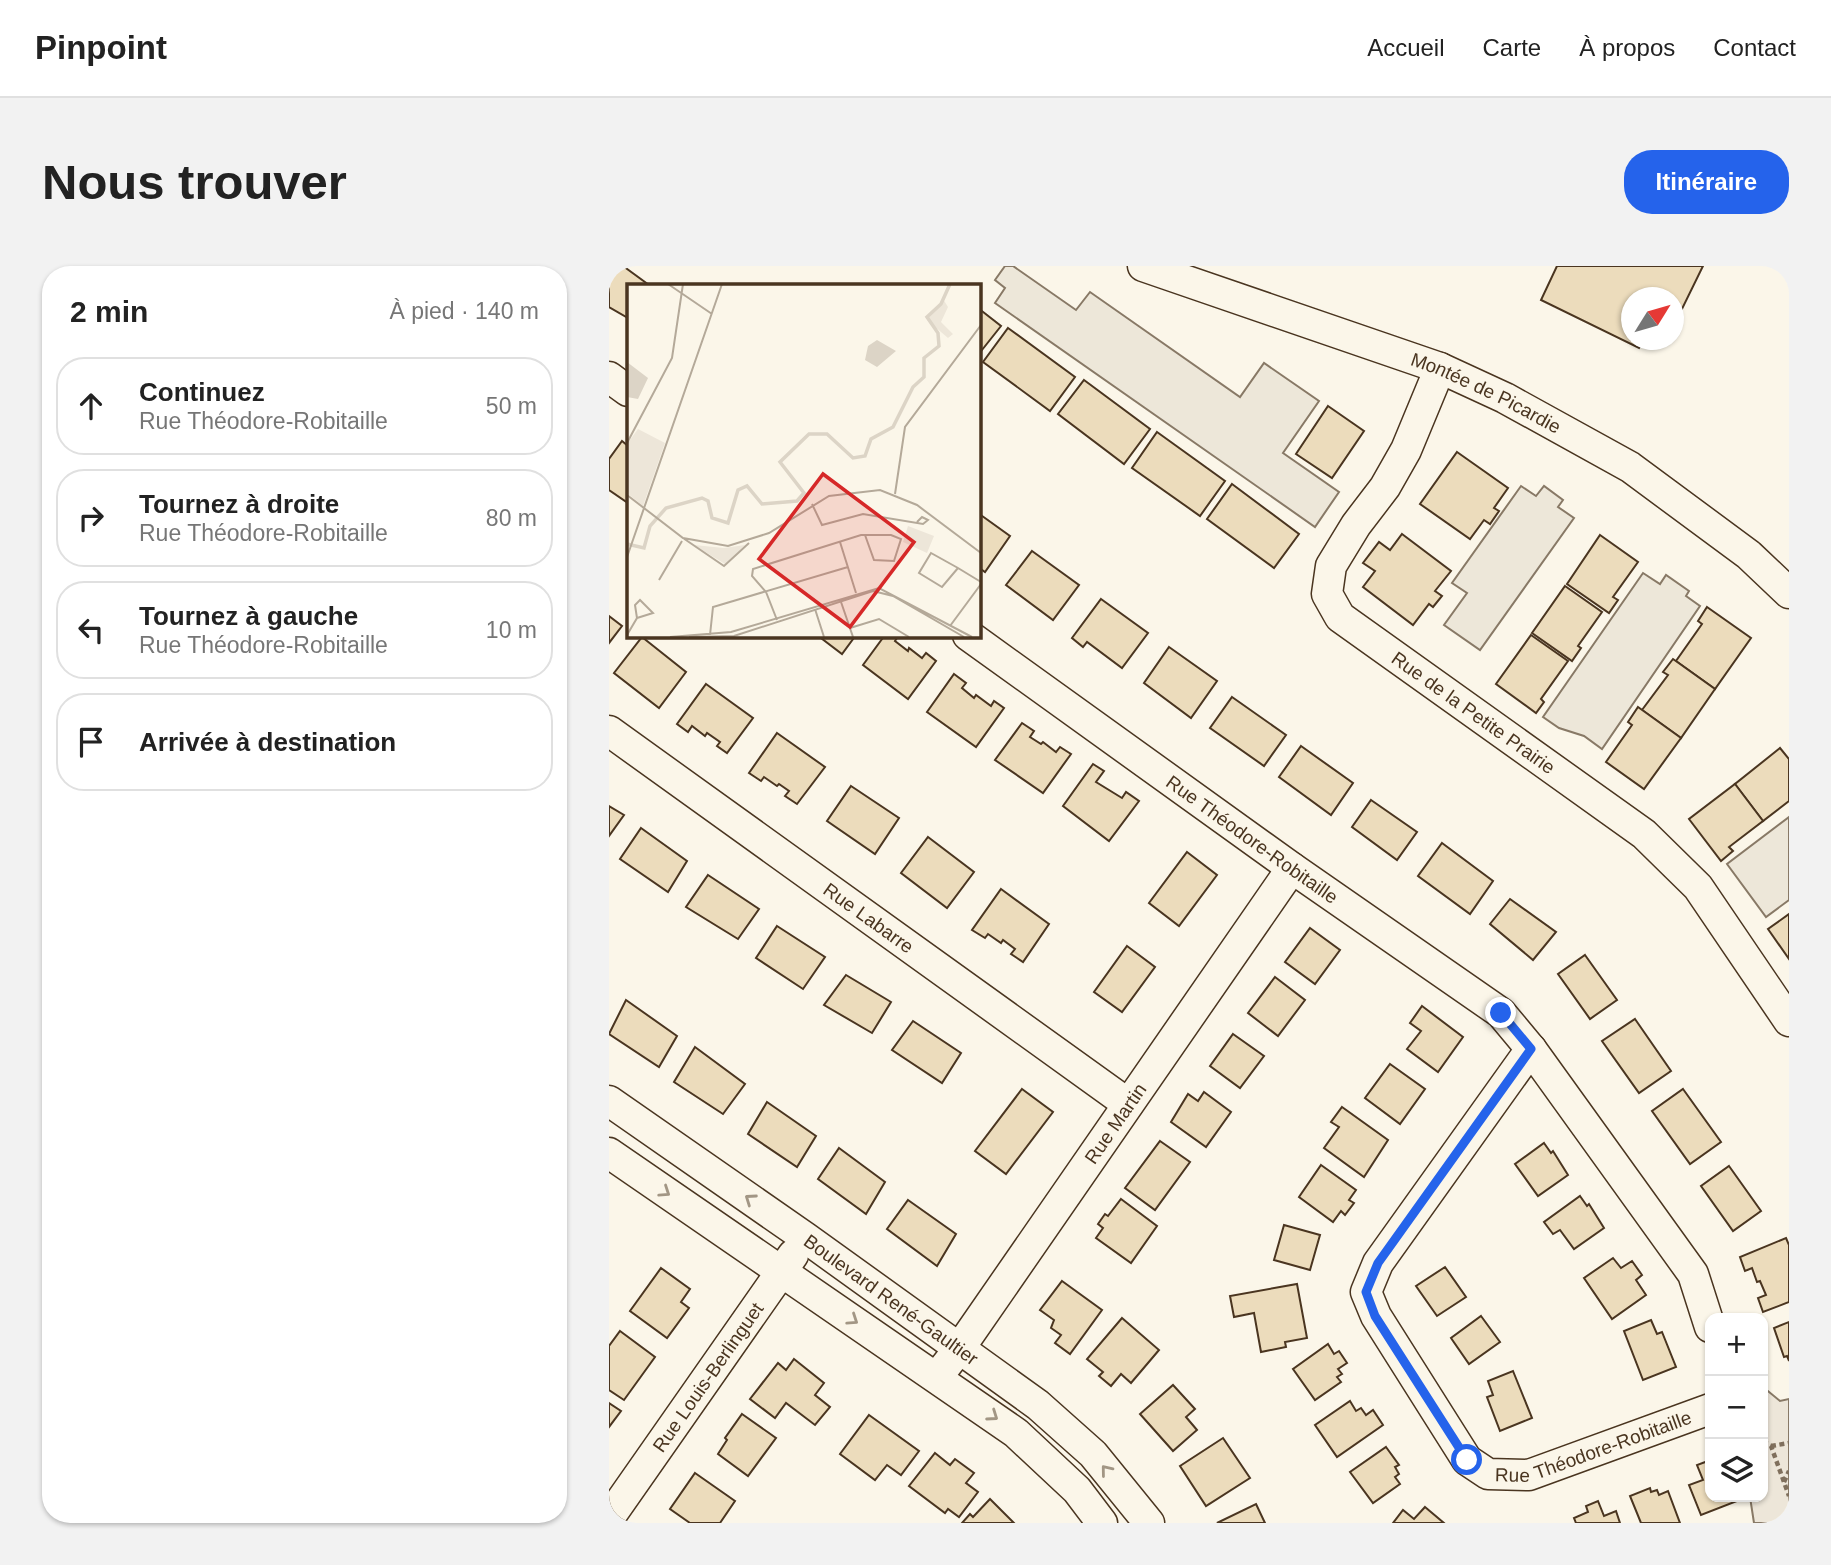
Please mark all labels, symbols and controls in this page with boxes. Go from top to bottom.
text: Pinpoint [35,29,167,66]
text: Accueil [1367,34,1445,61]
text: Carte [1483,34,1541,61]
text: À propos [1579,34,1675,61]
text: Contact [1713,34,1796,61]
button: Itinéraire [1624,150,1789,214]
text: Nous trouver [42,155,347,209]
inset map [627,284,980,637]
north arrow [1621,287,1684,350]
text: 2 min [70,295,148,328]
text: À pied · 140 m [389,298,539,324]
street label: Montée de Picardie [1408,348,1565,437]
text: Continuez [139,377,265,407]
icon: ahead [72,387,110,425]
text: 50 m [486,393,537,419]
text: Rue Théodore-Robitaille [139,408,388,434]
text: Tournez à droite [139,489,339,519]
icon: right [72,499,110,537]
text: 80 m [486,505,537,531]
text: Rue Théodore-Robitaille [139,520,388,546]
text: Tournez à gauche [139,601,358,631]
icon: left [72,611,110,649]
text: 10 m [486,617,537,643]
text: Rue Théodore-Robitaille [139,632,388,658]
street label: Rue de la Petite Prairie [1388,647,1559,778]
icon: arrive [72,723,110,761]
text: Arrivée à destination [139,727,396,757]
street label: Rue Théodore-Robitaille [1162,771,1342,907]
street label: Rue Labarre [820,878,918,957]
route end [1485,997,1516,1028]
street label: Rue Martin [1080,1079,1150,1168]
one-way arrow [657,1184,670,1196]
one-way arrow [745,1195,758,1207]
street label: Boulevard René-Gaultier [800,1230,983,1369]
street label: Rue Louis-Berlinguet [648,1298,768,1456]
one-way arrow [845,1312,858,1324]
map controls [1705,1313,1768,1502]
button: + [1705,1313,1768,1376]
button: − [1705,1376,1768,1439]
street label: Rue Théodore-Robitaille [1495,1406,1694,1486]
one-way arrow [985,1408,998,1420]
button: layers [1705,1439,1768,1502]
route start [1451,1444,1482,1475]
one-way arrow [1102,1465,1115,1477]

